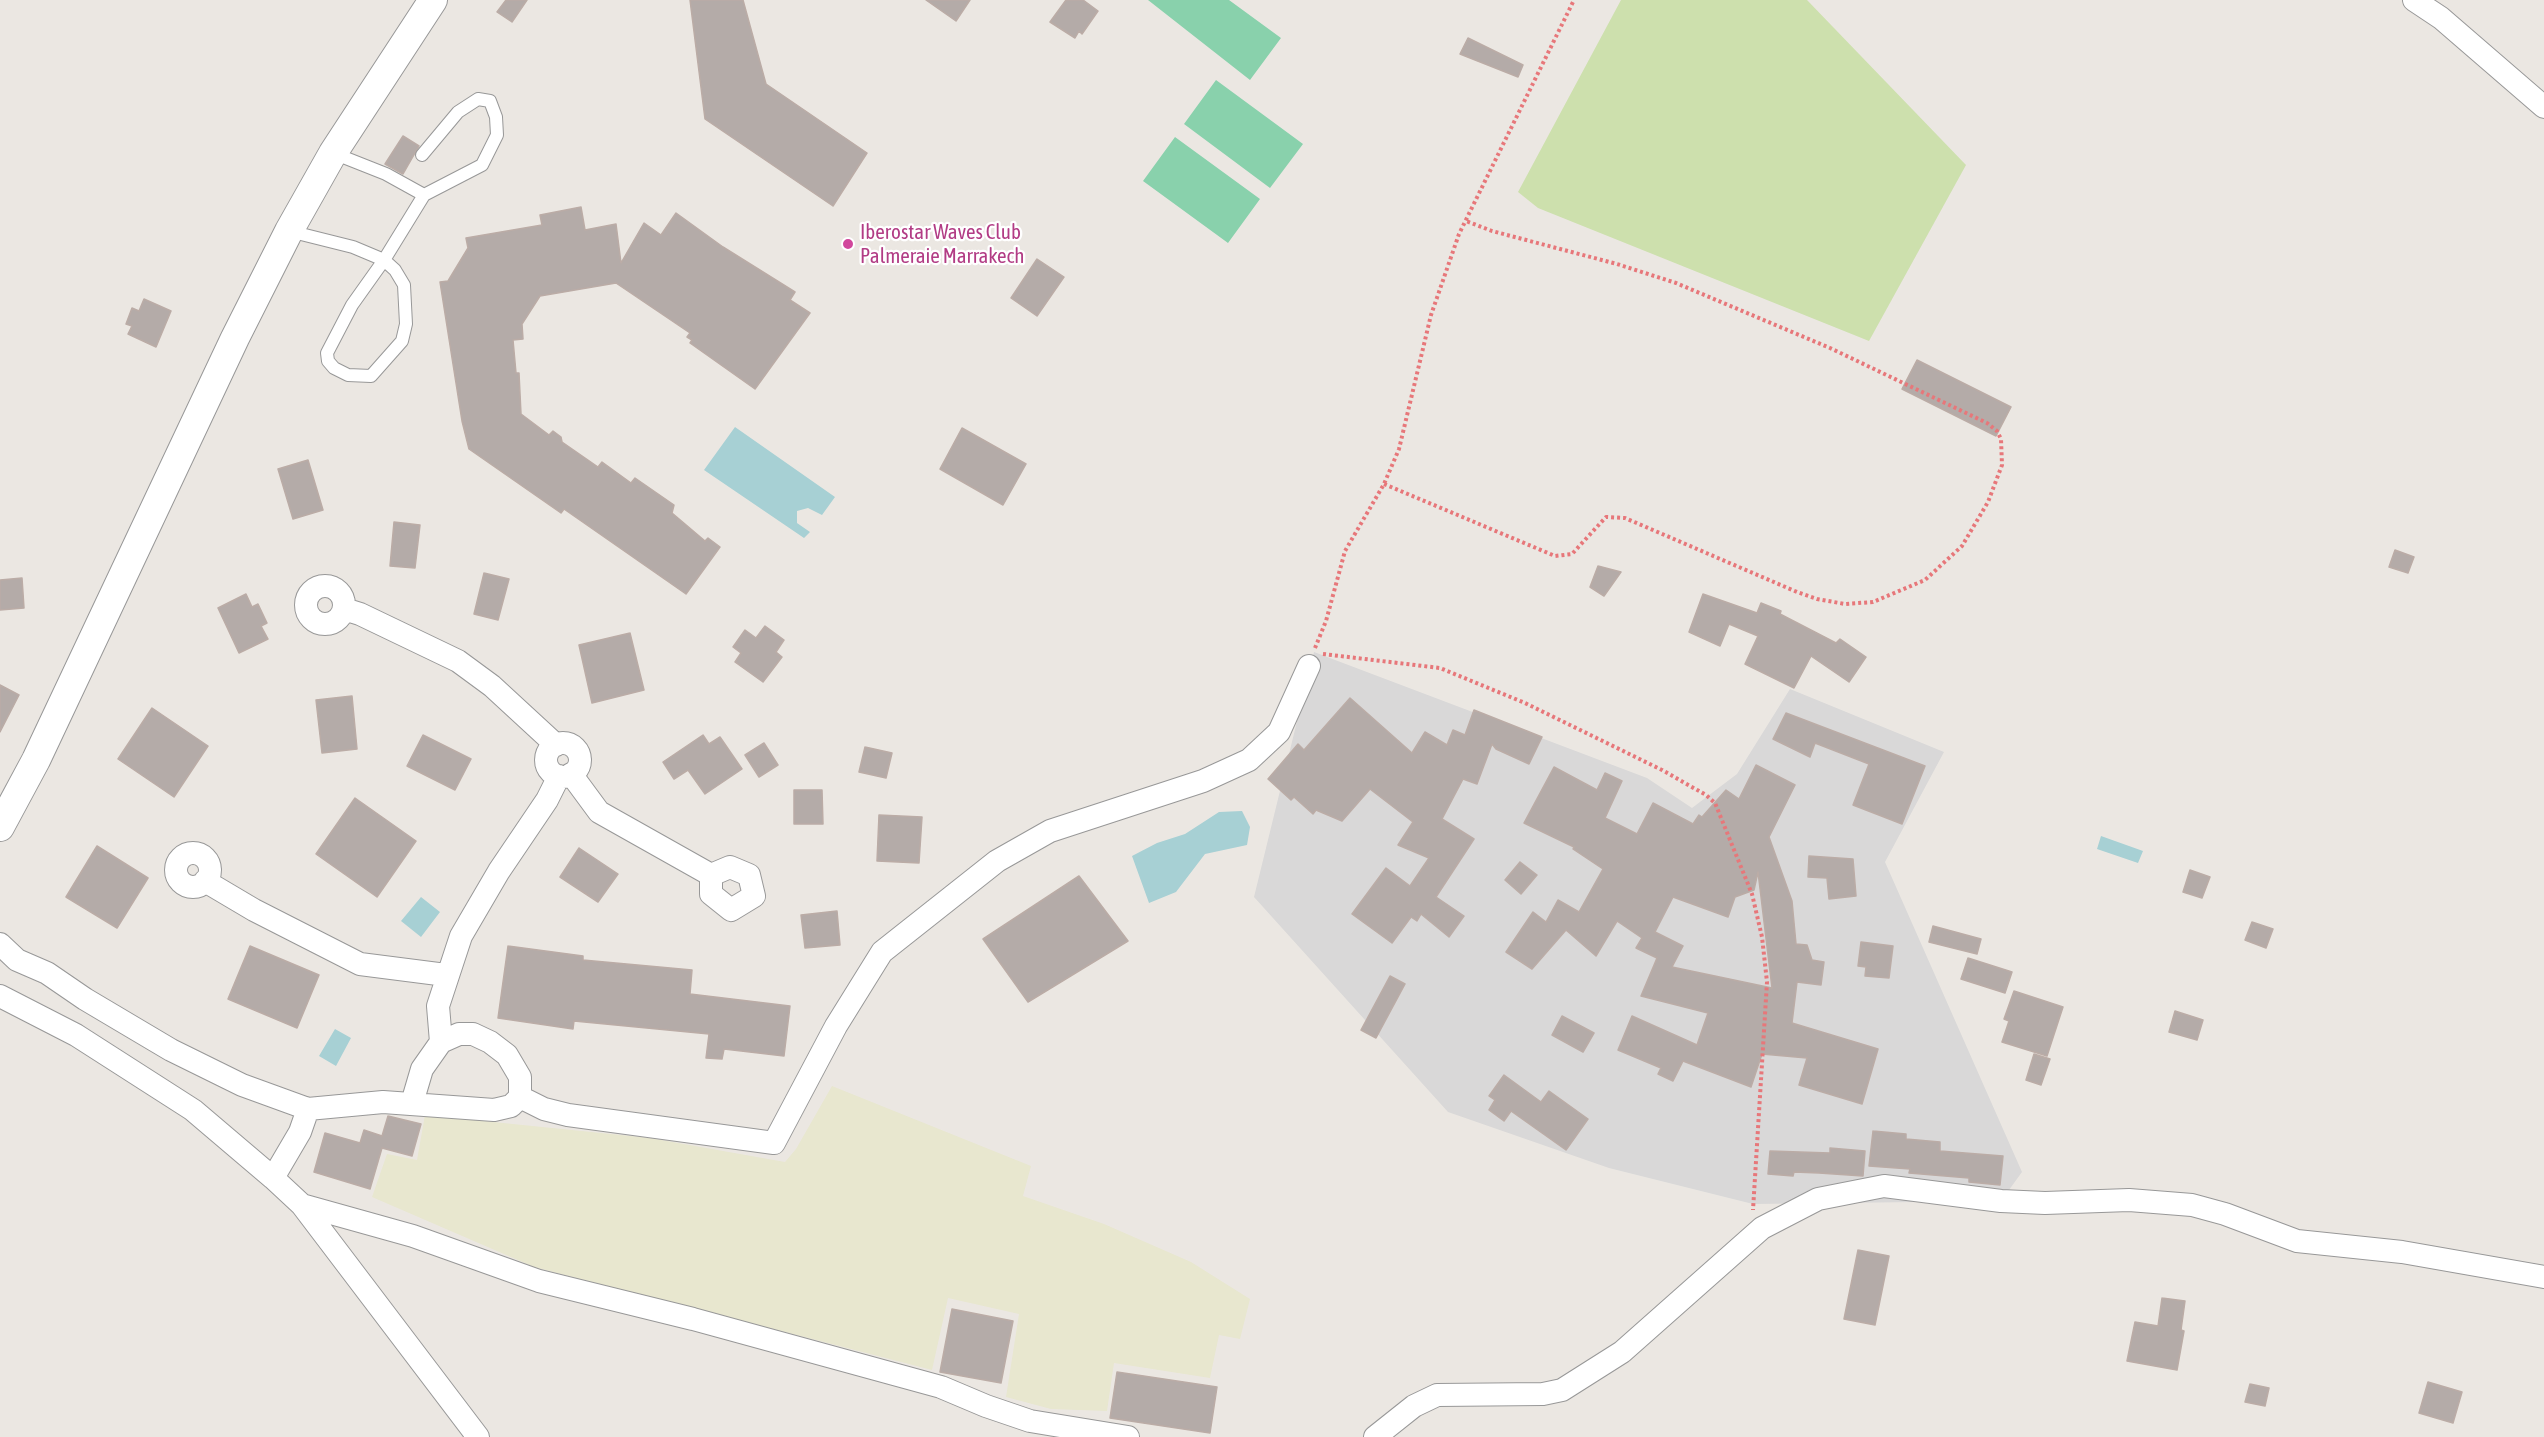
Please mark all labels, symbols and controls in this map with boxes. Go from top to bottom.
place label: Iberostar Waves Club Palmeraie Marrakech [860,219,1024,269]
marker: Iberostar Waves Club Palmeraie Marrakech [841,237,855,251]

